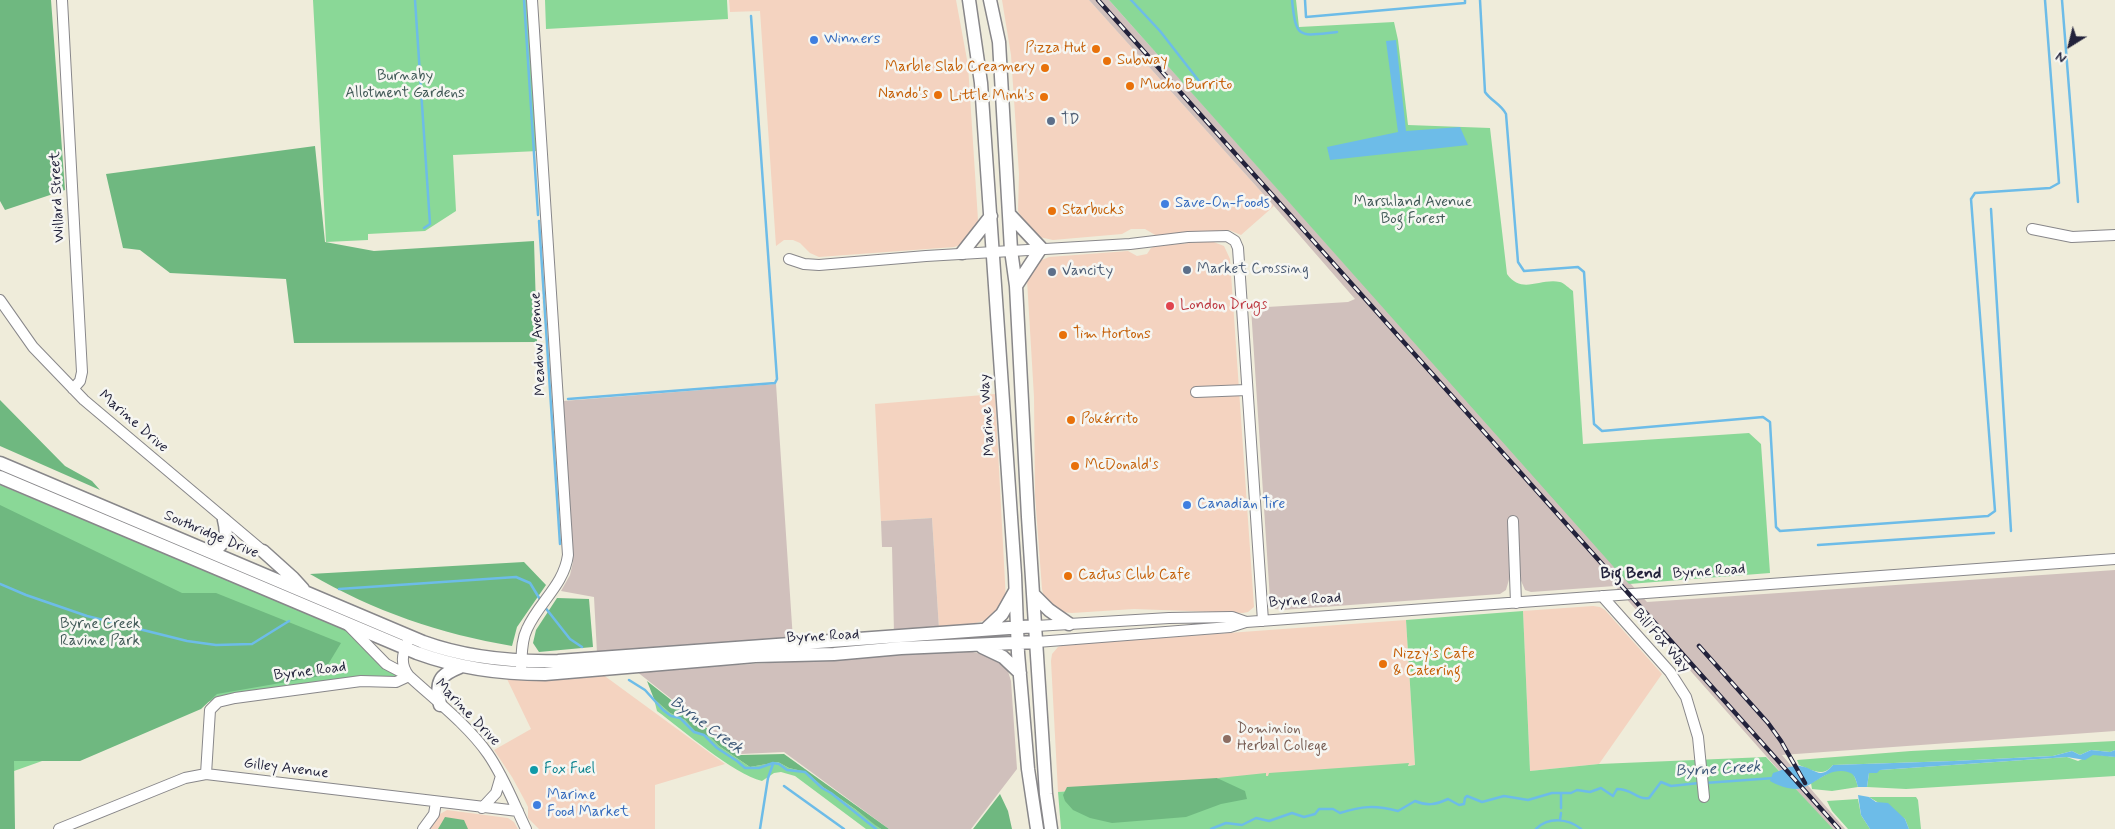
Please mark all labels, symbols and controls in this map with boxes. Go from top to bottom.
north arrow [2045,20,2095,70]
place label: Winners [824,31,881,49]
marker: Winners [808,34,820,46]
place label: Pizza Hut [1025,40,1086,58]
marker: Pizza Hut [1090,43,1102,55]
text: N [2052,47,2070,67]
place label: Subway [1117,52,1168,70]
marker: Subway [1101,55,1113,67]
place label: Marble Slab Creamery [885,59,1035,77]
marker: Marble Slab Creamery [1039,62,1051,74]
park label: Burnaby Allotment Gardens [345,68,465,103]
place label: Mucho Burrito [1140,77,1232,95]
marker: Mucho Burrito [1124,80,1136,92]
place label: Nando's [878,86,928,104]
place label: Little Minh's [949,88,1034,106]
marker: Nando's [932,89,944,101]
marker: Little Minh's [1038,91,1050,103]
place label: TD [1061,112,1079,130]
marker: TD [1045,115,1057,127]
street label: Willard Street [47,151,69,243]
park label: Marshland Avenue Bog Forest [1354,194,1472,229]
place label: Save-On-Foods [1175,195,1270,213]
marker: Save-On-Foods [1159,198,1171,210]
place label: Starbucks [1062,202,1124,220]
marker: Starbucks [1046,205,1058,217]
place label: Market Crossing [1197,261,1309,279]
place label: Vancity [1062,263,1113,281]
marker: Market Crossing [1181,264,1193,276]
marker: Vancity [1046,266,1058,278]
street label: Meadow Avenue [527,292,551,396]
place label: London Drugs [1180,297,1267,315]
marker: London Drugs [1164,300,1176,312]
place label: Tim Hortons [1073,326,1151,344]
marker: Tim Hortons [1057,329,1069,341]
street label: Marine Way [976,373,1000,457]
street label: Marine Drive [94,387,172,457]
place label: Pokérrito [1081,411,1138,429]
marker: Pokérrito [1065,414,1077,426]
place label: McDonald's [1085,457,1159,475]
marker: McDonald's [1069,460,1081,472]
place label: Canadian Tire [1197,496,1285,514]
marker: Canadian Tire [1181,499,1193,511]
street label: Southridge Drive [161,507,261,563]
street label: Byrne Road [1672,560,1746,584]
district label: Big Bend [1601,565,1661,585]
place label: Cactus Club Cafe [1078,567,1190,585]
marker: Cactus Club Cafe [1062,570,1074,582]
street label: Byrne Road [1268,589,1342,613]
street label: Bill Fox Way [1628,605,1694,677]
park label: Byrne Creek Ravine Park [60,616,140,651]
street label: Byrne Road [786,626,860,648]
place label: Nizzy's Cafe & Catering [1393,646,1475,681]
marker: Nizzy's Cafe & Catering [1377,658,1389,670]
street label: Byrne Road [273,659,347,685]
street label: Marine Drive [431,676,503,750]
water label: Byrne Creek [666,693,746,759]
place label: Dominion Herbal College [1237,721,1328,756]
marker: Dominion Herbal College [1221,733,1233,745]
street label: Gilley Avenue [243,755,329,783]
water label: Byrne Creek [1675,758,1761,782]
place label: Fox Fuel [544,761,595,779]
marker: Fox Fuel [528,764,540,776]
place label: Marine Food Market [547,787,629,822]
marker: Marine Food Market [531,799,543,811]

